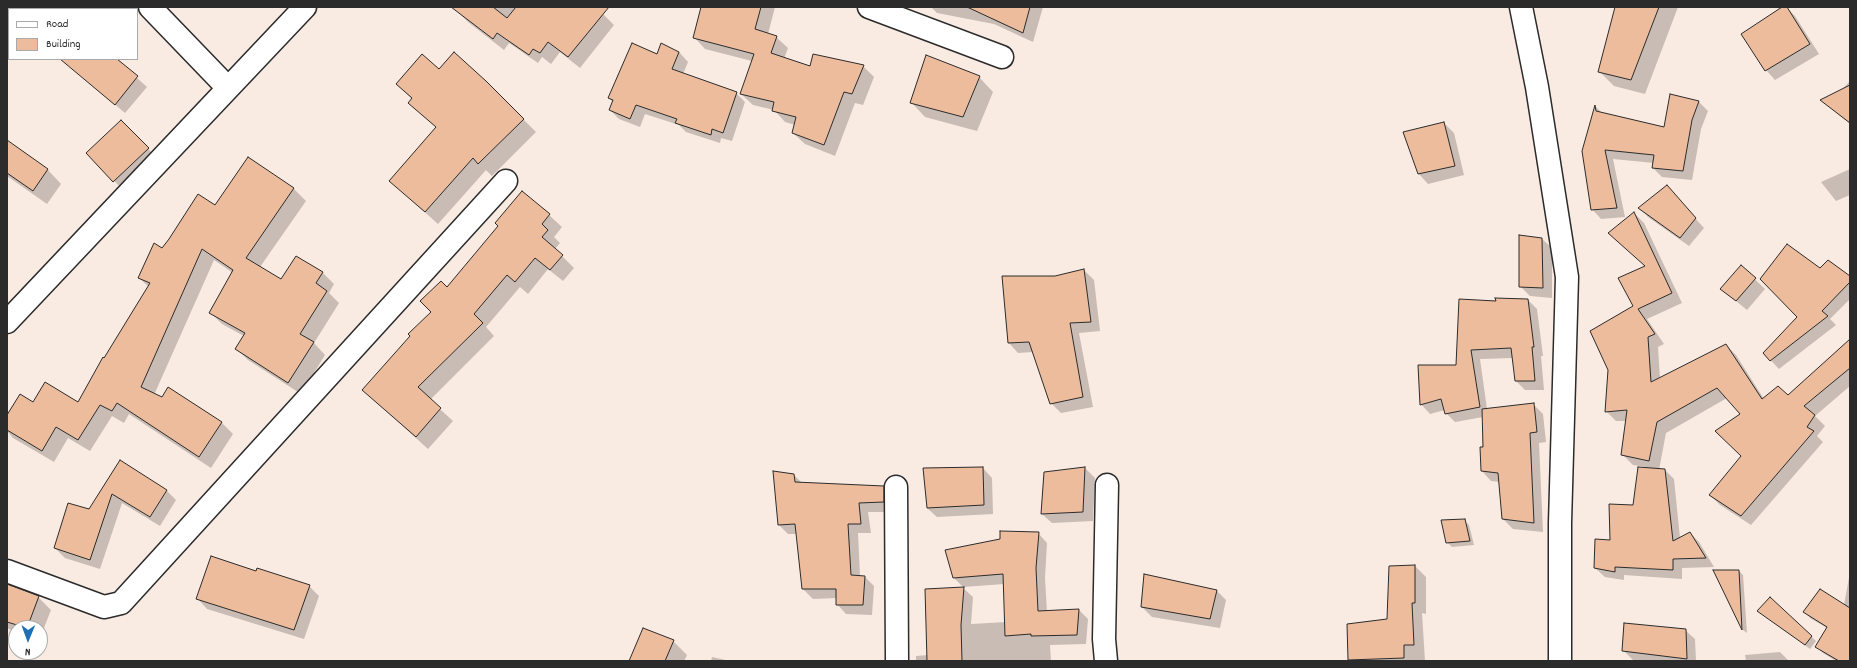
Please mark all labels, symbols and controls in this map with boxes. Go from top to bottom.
legend [8,8,138,60]
text: Road [46,16,68,33]
text: Building [46,36,81,53]
north arrow [8,620,48,660]
text: N [25,643,31,659]

